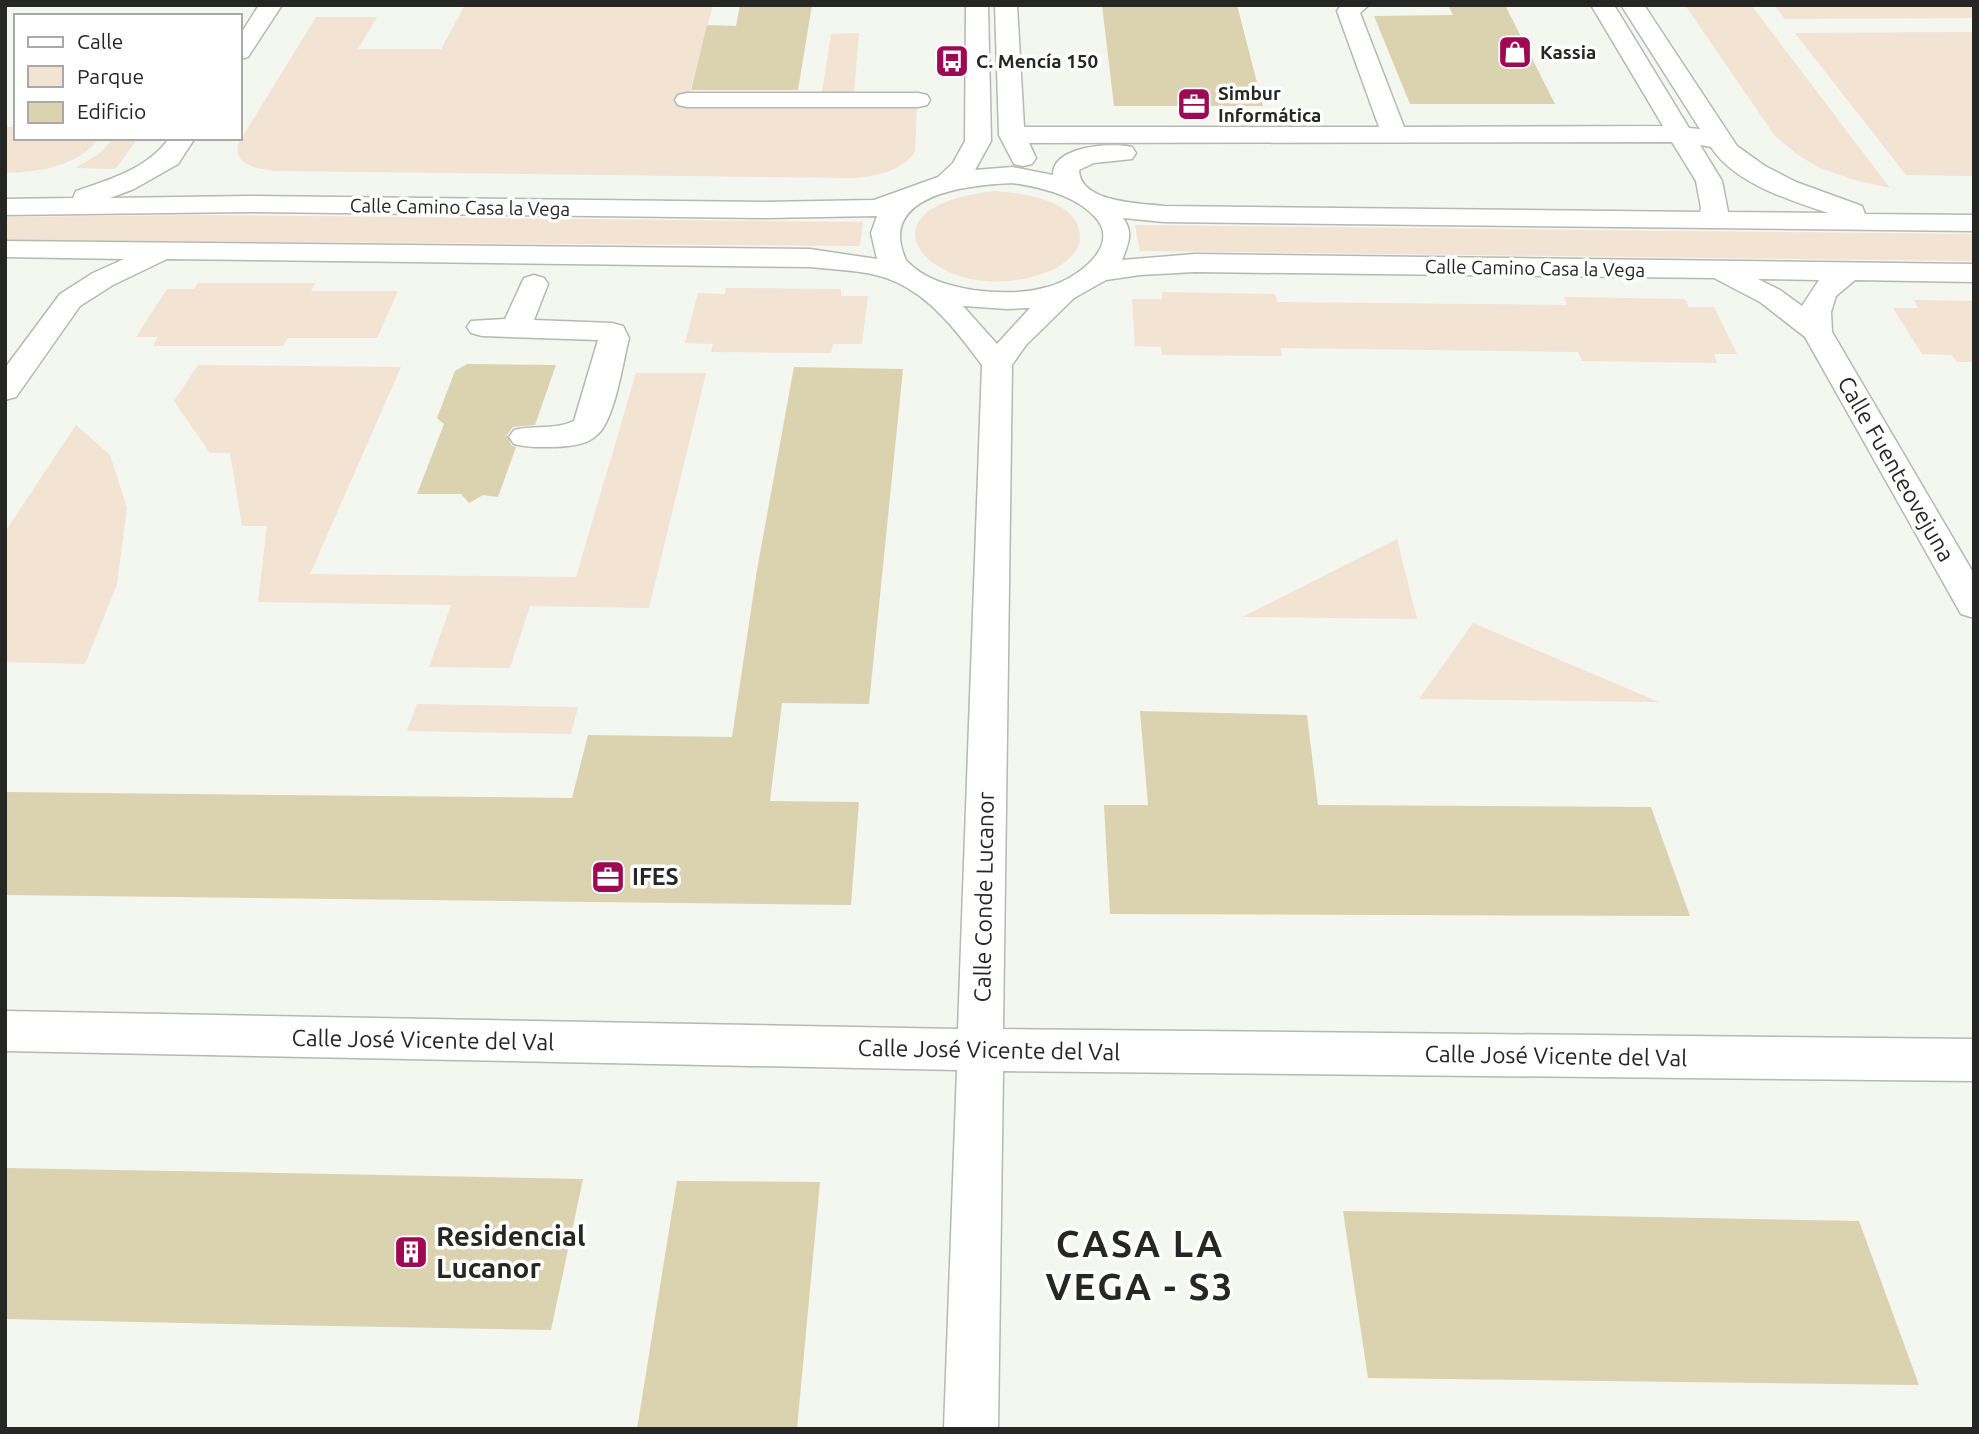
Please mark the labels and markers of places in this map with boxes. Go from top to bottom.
shop icon: Kassia [1496,33,1534,71]
place label: Kassia [1540,41,1596,63]
bus stop icon: C. Mencía 150 [933,42,971,80]
place label: C. Mencía 150 [976,50,1098,72]
place label: Simbur Informática [1218,82,1321,126]
office icon: Simbur Informática [1175,85,1213,123]
office icon: IFES [589,858,627,896]
place label: IFES [632,864,679,889]
place label: Residencial Lucanor [436,1220,585,1283]
building icon: Residencial Lucanor [392,1233,430,1271]

